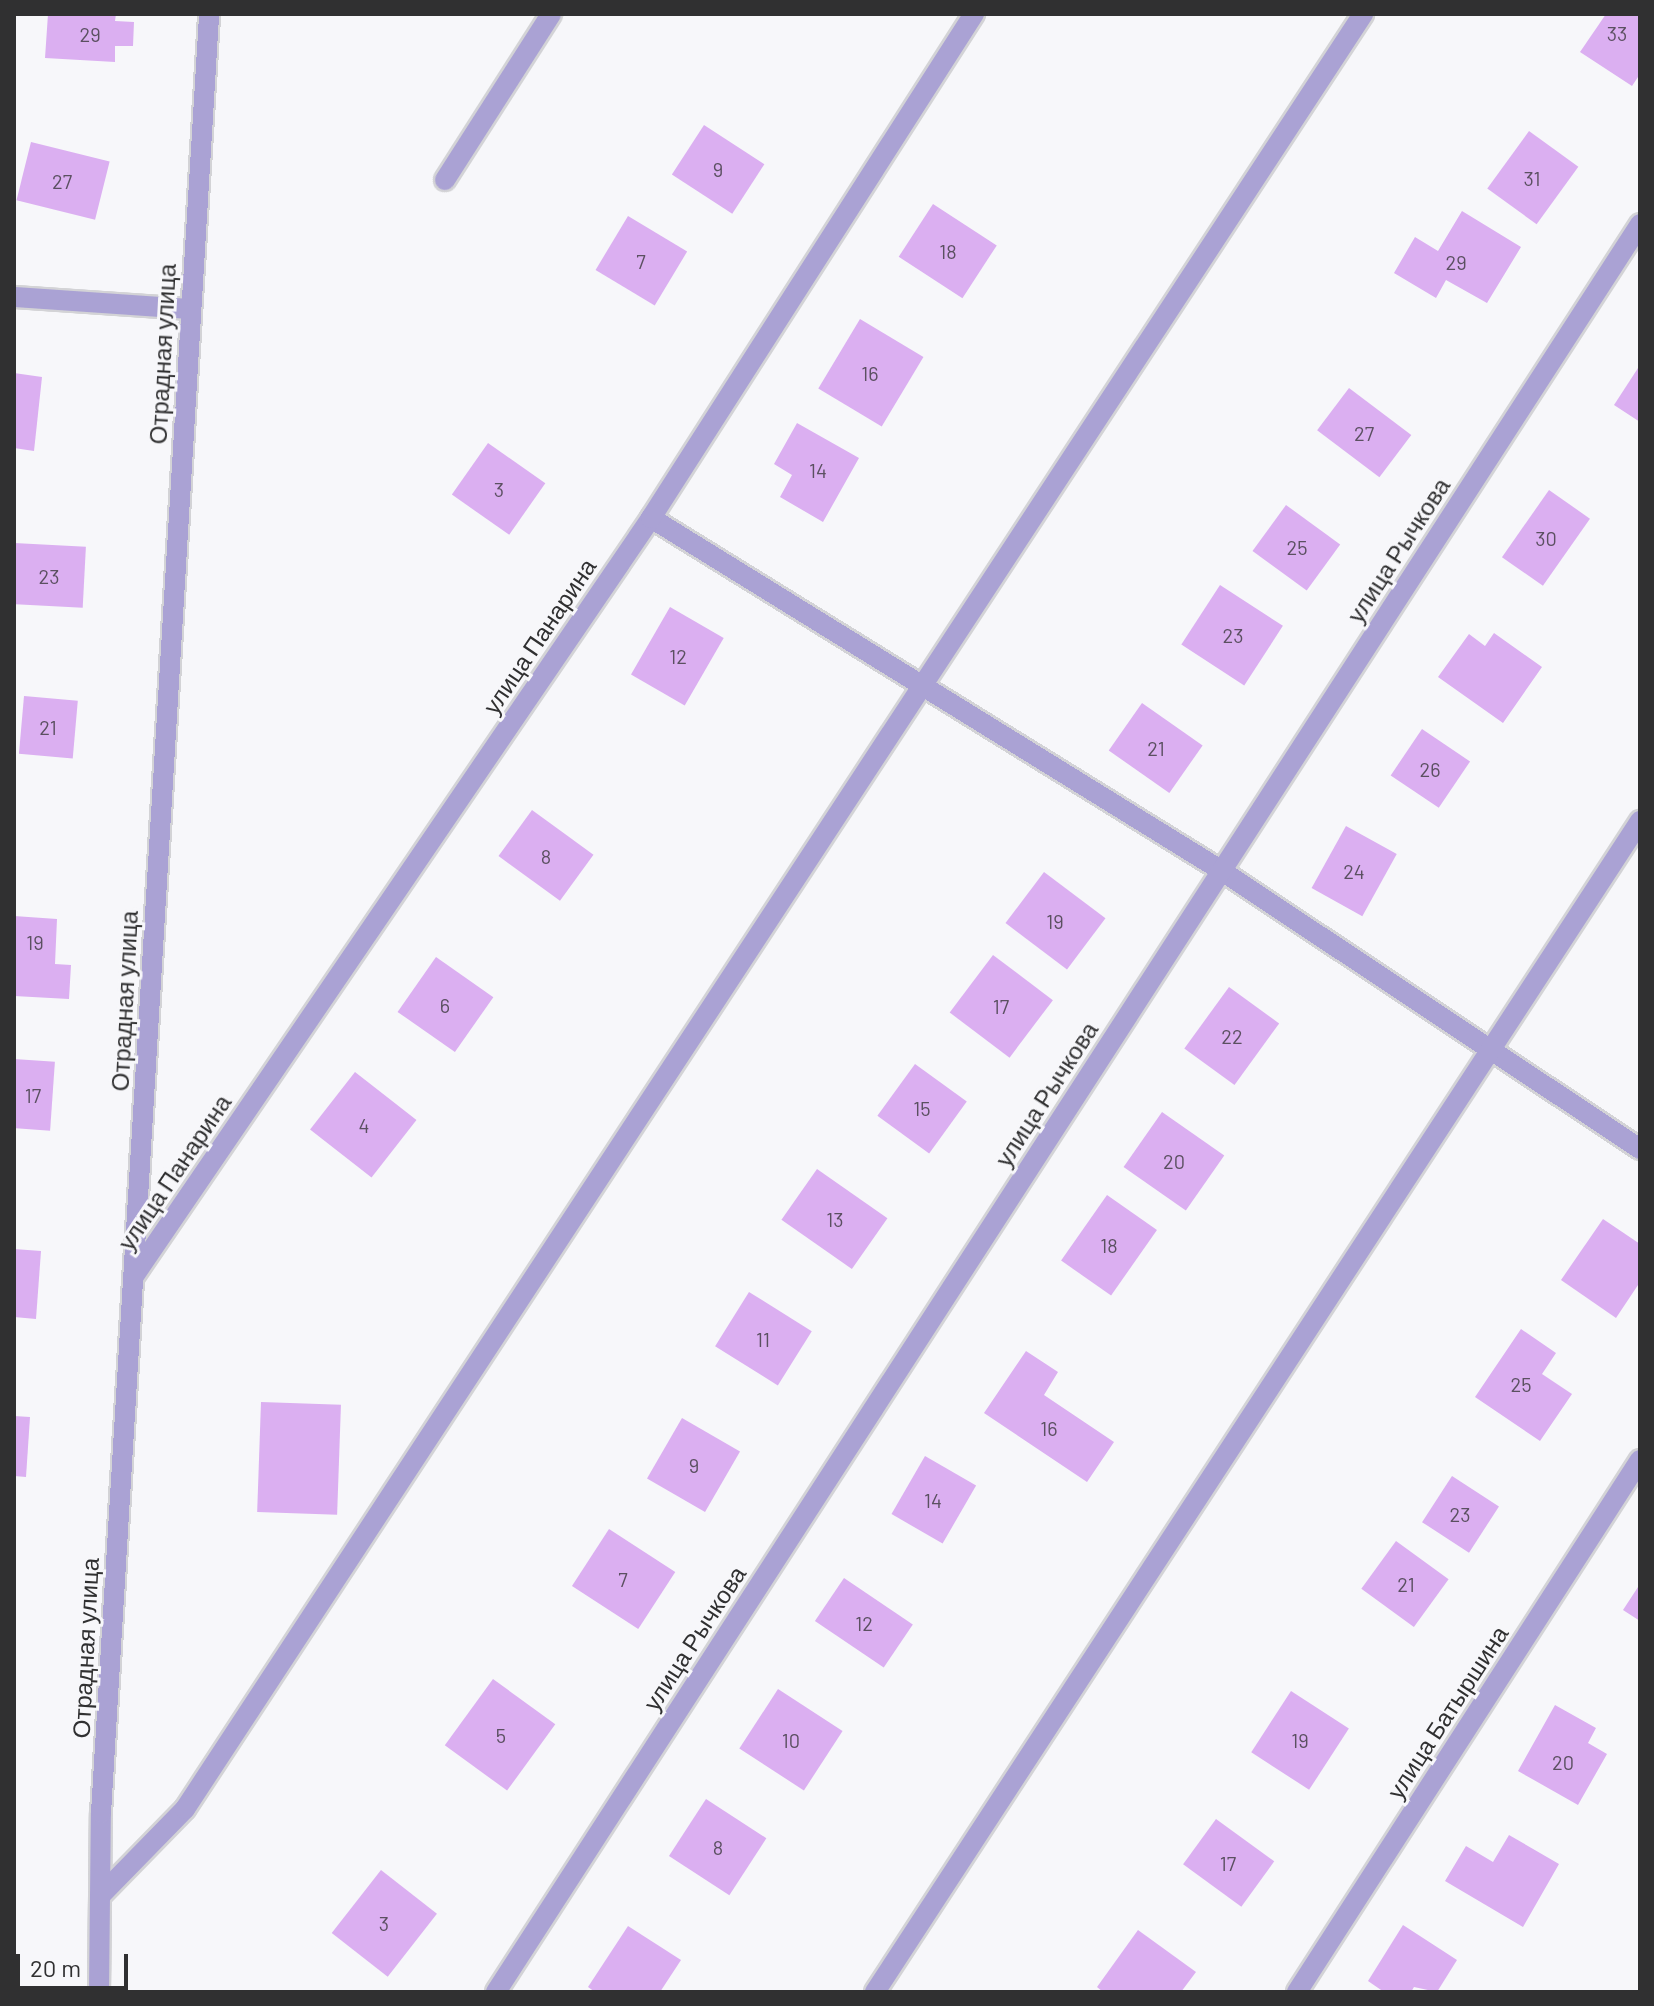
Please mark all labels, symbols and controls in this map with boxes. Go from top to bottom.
house number: 33 [1607,21,1627,45]
house number: 29 [79,22,101,46]
house number: 9 [713,157,723,181]
house number: 31 [1523,166,1541,190]
house number: 27 [52,169,72,193]
house number: 18 [939,239,957,263]
house number: 7 [636,249,646,273]
house number: 29 [1445,250,1467,274]
street label: Отрадная улица [143,263,181,445]
house number: 16 [861,361,879,385]
house number: 27 [1354,421,1374,445]
house number: 14 [809,458,827,482]
street label: улица Рычкова [1341,472,1455,628]
house number: 3 [494,477,504,501]
house number: 30 [1535,526,1557,550]
house number: 25 [1287,535,1307,559]
street label: улица Панарина [476,553,602,719]
house number: 23 [39,564,59,588]
house number: 23 [1223,623,1243,647]
house number: 12 [669,644,687,668]
house number: 21 [39,715,57,739]
house number: 21 [1147,736,1165,760]
house number: 26 [1419,757,1441,781]
house number: 8 [541,844,551,868]
house number: 24 [1343,859,1365,883]
house number: 19 [1046,909,1064,933]
street label: Отрадная улица [105,910,143,1092]
house number: 19 [26,930,44,954]
house number: 6 [440,993,450,1017]
house number: 17 [993,994,1009,1018]
street label: улица Рычкова [989,1016,1103,1172]
house number: 22 [1221,1024,1243,1048]
house number: 17 [25,1083,41,1107]
street label: улица Панарина [111,1089,237,1255]
house number: 15 [913,1096,931,1120]
house number: 4 [358,1113,370,1137]
house number: 20 [1163,1149,1185,1173]
house number: 13 [826,1207,844,1231]
house number: 18 [1100,1233,1118,1257]
house number: 11 [756,1327,770,1351]
house number: 25 [1511,1372,1531,1396]
house number: 16 [1040,1416,1058,1440]
house number: 9 [689,1453,699,1477]
house number: 14 [924,1488,942,1512]
house number: 23 [1450,1502,1470,1526]
street label: Отрадная улица [66,1557,104,1739]
street label: улица Рычкова [637,1560,751,1716]
house number: 7 [618,1567,628,1591]
house number: 21 [1397,1572,1415,1596]
house number: 12 [855,1611,873,1635]
street label: улица Батыршина [1380,1620,1514,1804]
house number: 5 [496,1723,506,1747]
house number: 10 [782,1728,800,1752]
house number: 19 [1291,1728,1309,1752]
house number: 20 [1552,1750,1574,1774]
house number: 8 [713,1835,723,1859]
house number: 17 [1220,1851,1236,1875]
house number: 3 [379,1911,389,1935]
scale bar [20,1938,132,1988]
text: 20 m [30,1953,81,1982]

